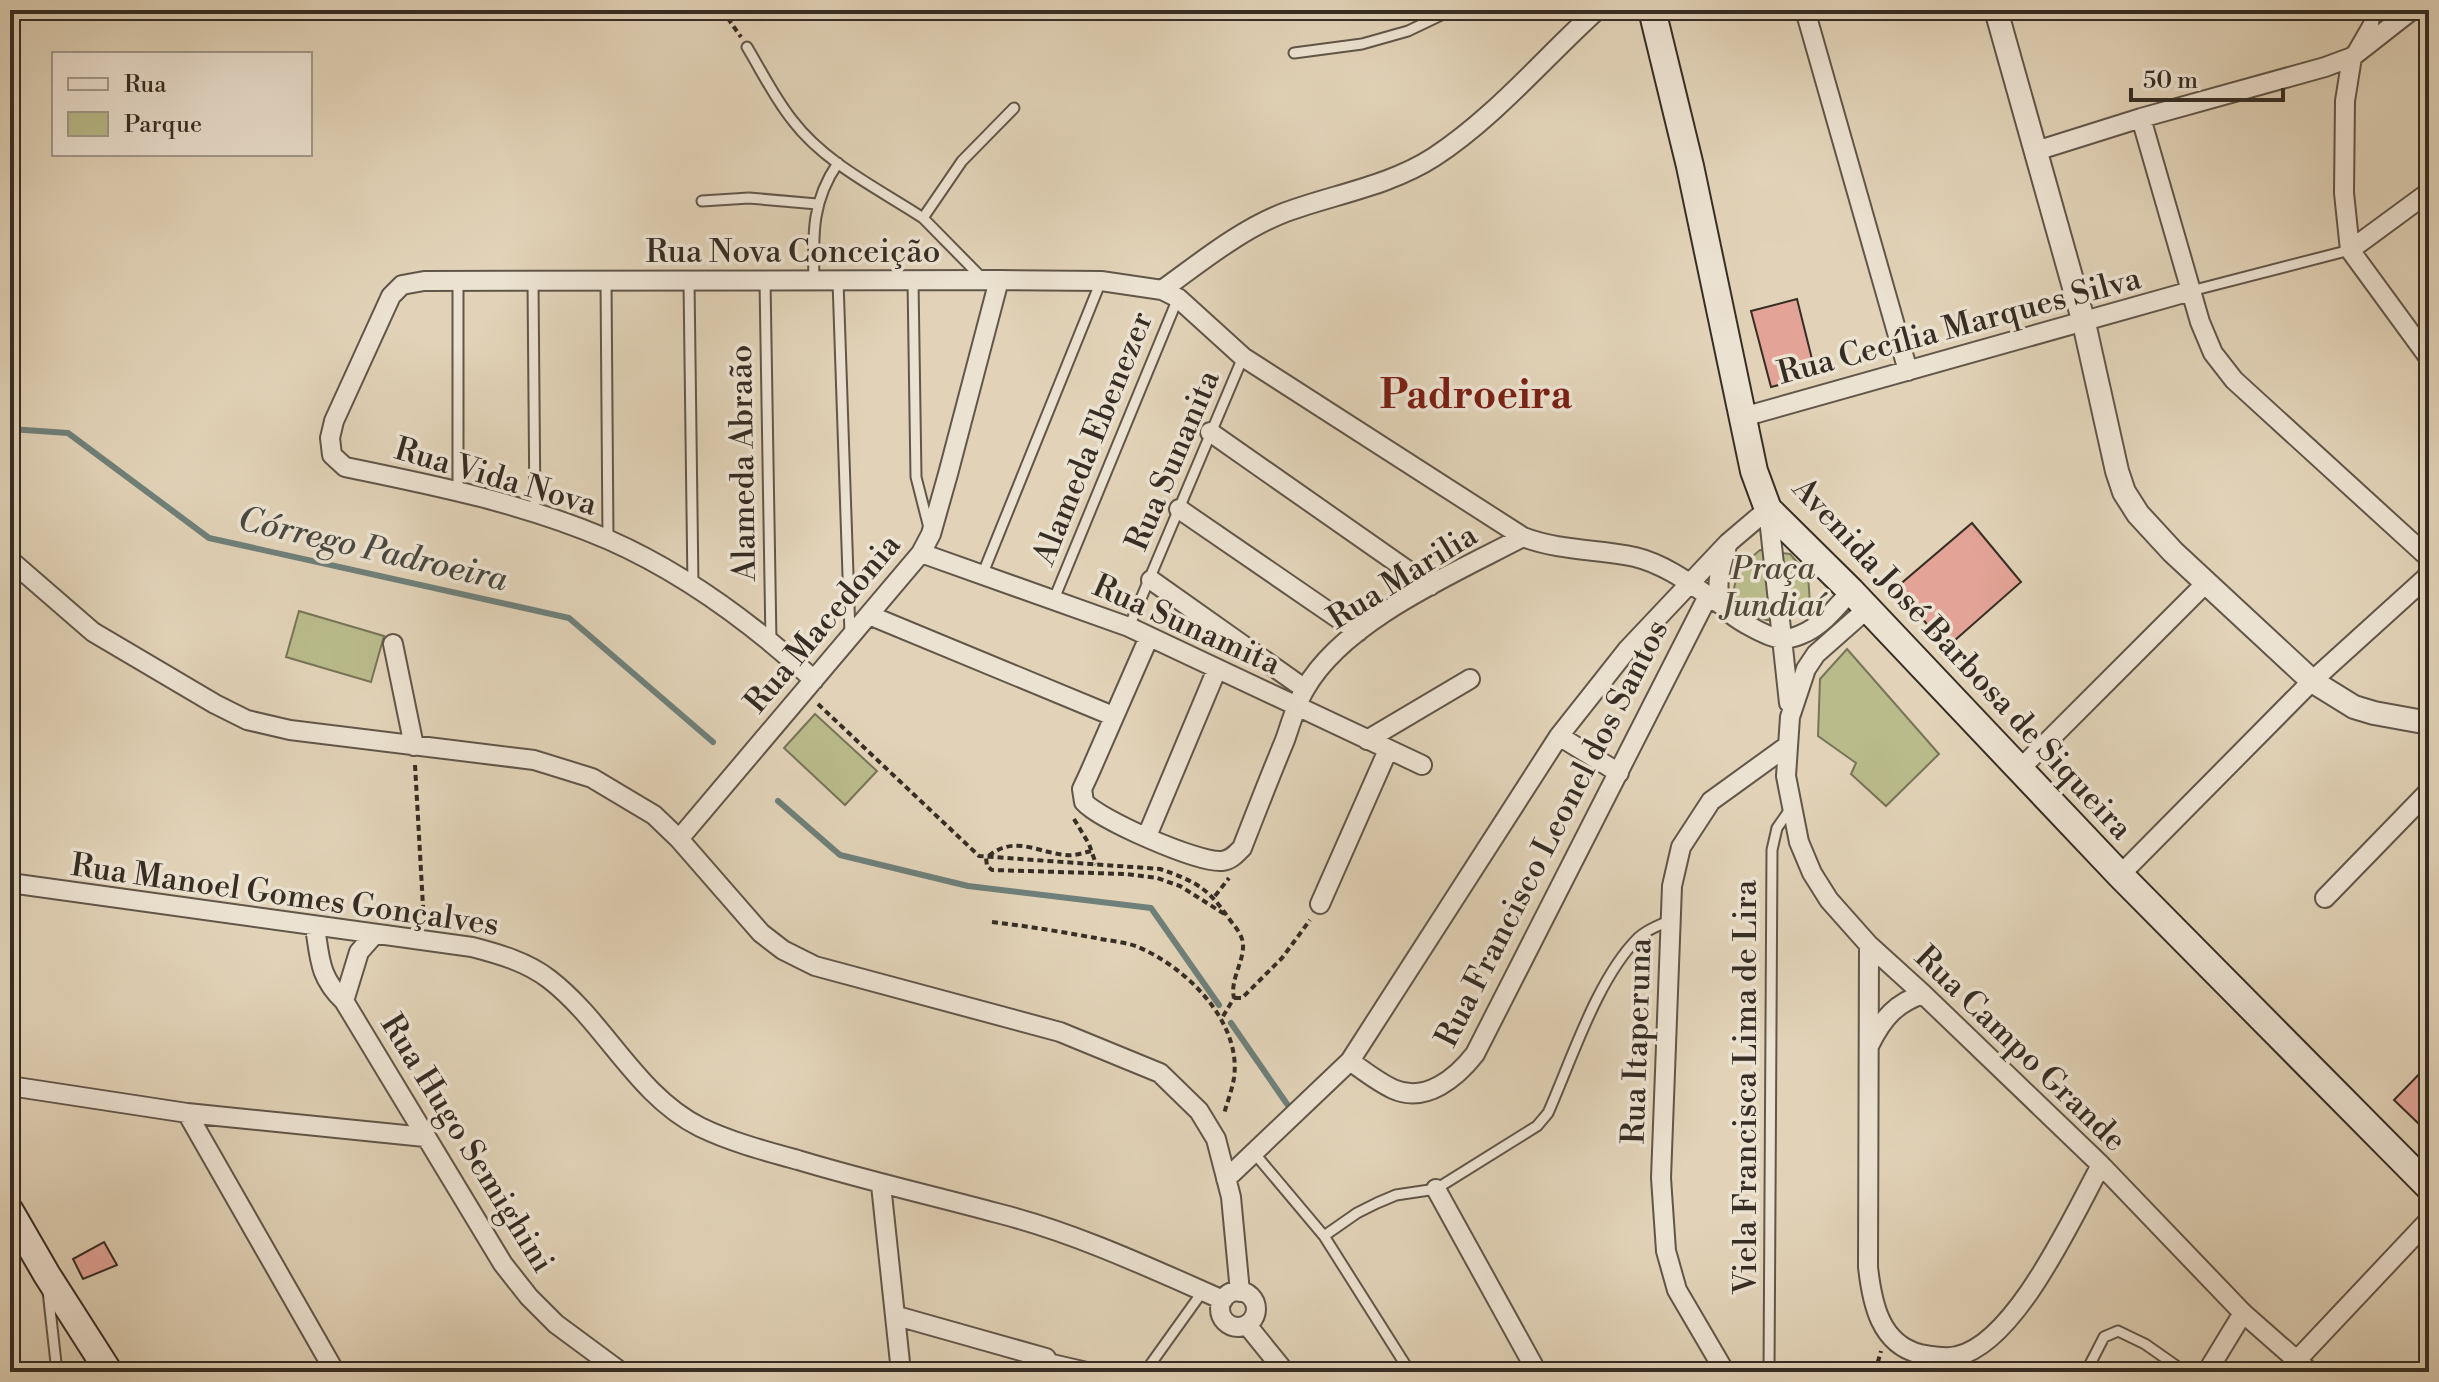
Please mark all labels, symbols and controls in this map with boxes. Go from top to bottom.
legend [52,52,312,156]
scale bar [2131,52,2283,102]
text: 50 m [2143,66,2198,96]
text: Rua [124,70,167,100]
text: Parque [124,110,202,140]
street label: Rua Nova Conceição [646,232,940,272]
street label: Rua Cecília Marques Silva [1773,258,2146,394]
street label: Alameda Ebenezer [1023,306,1162,572]
street label: Alameda Abraão [721,344,765,583]
street label: Rua Sunanita [1117,363,1229,557]
district label: Padroeira [1380,371,1573,421]
street label: Rua Vida Nova [390,429,602,525]
street label: Avenida José Barbosa de Siqueira [1783,468,2141,849]
water label: Córrego Padroeira [234,499,511,601]
street label: Rua Marilia [1320,515,1485,639]
street label: Rua Macedonia [736,525,910,721]
park label: Praça Jundiaí [1718,549,1829,626]
street label: Rua Sunamita [1087,566,1287,684]
street label: Rua Francisco Leonel dos Santos [1426,613,1677,1054]
street label: Rua Manoel Gomes Gonçalves [68,845,501,945]
street label: Viela Francisca Lima de Lira [1726,879,1766,1295]
street label: Rua Itaperuna [1613,937,1661,1145]
street label: Rua Campo Grande [1906,937,2135,1160]
street label: Rua Hugo Semighini [371,1007,563,1280]

